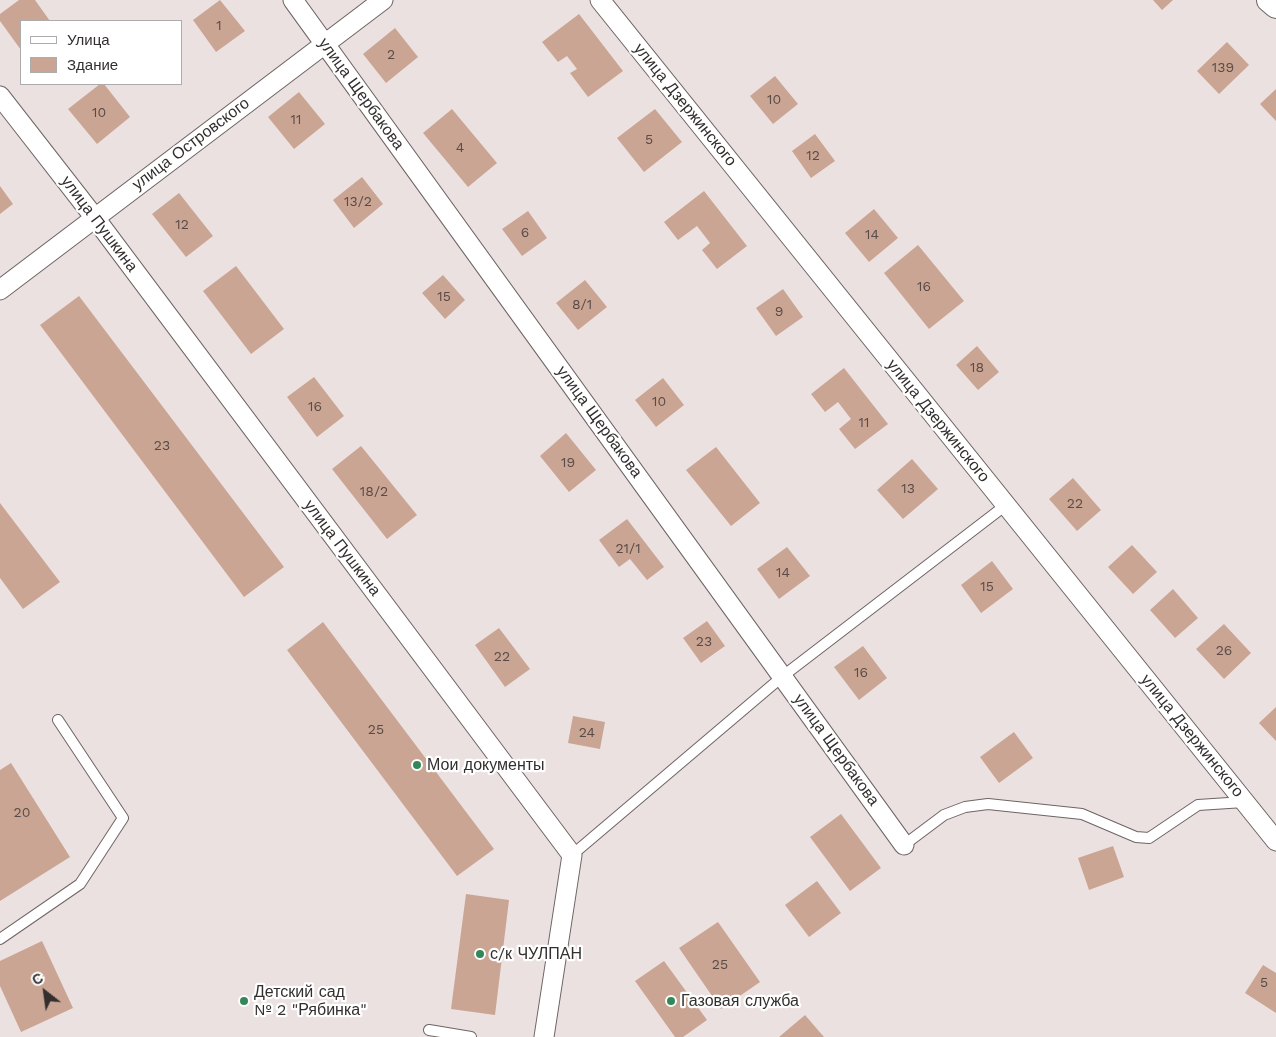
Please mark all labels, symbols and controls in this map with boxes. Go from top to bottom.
house number: 1 [216,18,222,34]
legend [20,20,182,85]
text: Улица [67,31,110,49]
street label: улица Щербакова [314,34,408,154]
street label: улица Дзержинского [629,40,741,170]
house number: 2 [387,47,395,63]
text: Здание [67,56,118,74]
house number: 139 [1212,60,1234,76]
house number: 10 [767,92,781,108]
street label: улица Островского [129,94,253,194]
house number: 10 [92,105,106,121]
house number: 11 [291,112,301,128]
house number: 5 [645,132,653,148]
house number: 4 [456,140,464,156]
house number: 12 [806,148,820,164]
street label: улица Пушкина [57,172,141,276]
house number: 13/2 [344,194,372,210]
house number: 12 [175,217,189,233]
house number: 6 [521,225,529,241]
house number: 14 [865,227,879,243]
house number: 16 [917,279,931,295]
house number: 15 [437,289,451,305]
house number: 8/1 [572,297,592,313]
house number: 9 [775,304,783,320]
street label: улица Дзержинского [882,356,994,486]
house number: 18 [970,360,984,376]
street label: улица Щербакова [552,362,646,482]
house number: 10 [652,394,666,410]
house number: 16 [308,399,322,415]
house number: 11 [859,415,869,431]
house number: 23 [154,438,170,454]
house number: 19 [561,455,575,471]
house number: 13 [901,481,915,497]
house number: 18/2 [360,484,388,500]
street label: улица Пушкина [300,496,384,600]
house number: 22 [1067,496,1083,512]
house number: 21/1 [615,541,641,557]
house number: 14 [776,565,790,581]
house number: 15 [980,579,994,595]
house number: 23 [696,634,712,650]
house number: 26 [1216,643,1232,659]
house number: 22 [494,649,510,665]
house number: 16 [854,665,868,681]
street label: улица Дзержинского [1136,671,1248,801]
street label: улица Щербакова [789,690,883,810]
house number: 25 [368,722,384,738]
house number: 24 [579,725,595,741]
place label: Мои документы [427,755,545,775]
marker: Мои документы [411,759,423,771]
house number: 20 [14,805,30,821]
place label: с/к ЧУЛПАН [490,944,582,964]
marker: с/к ЧУЛПАН [474,948,486,960]
house number: 25 [712,957,728,973]
north arrow [20,967,70,1017]
text: С [29,970,46,988]
house number: 5 [1260,975,1268,991]
place label: Детский сад № 2 "Рябинка" [254,982,367,1020]
place label: Газовая служба [681,991,799,1011]
marker: Детский сад № 2 "Рябинка" [238,995,250,1007]
marker: Газовая служба [665,995,677,1007]

